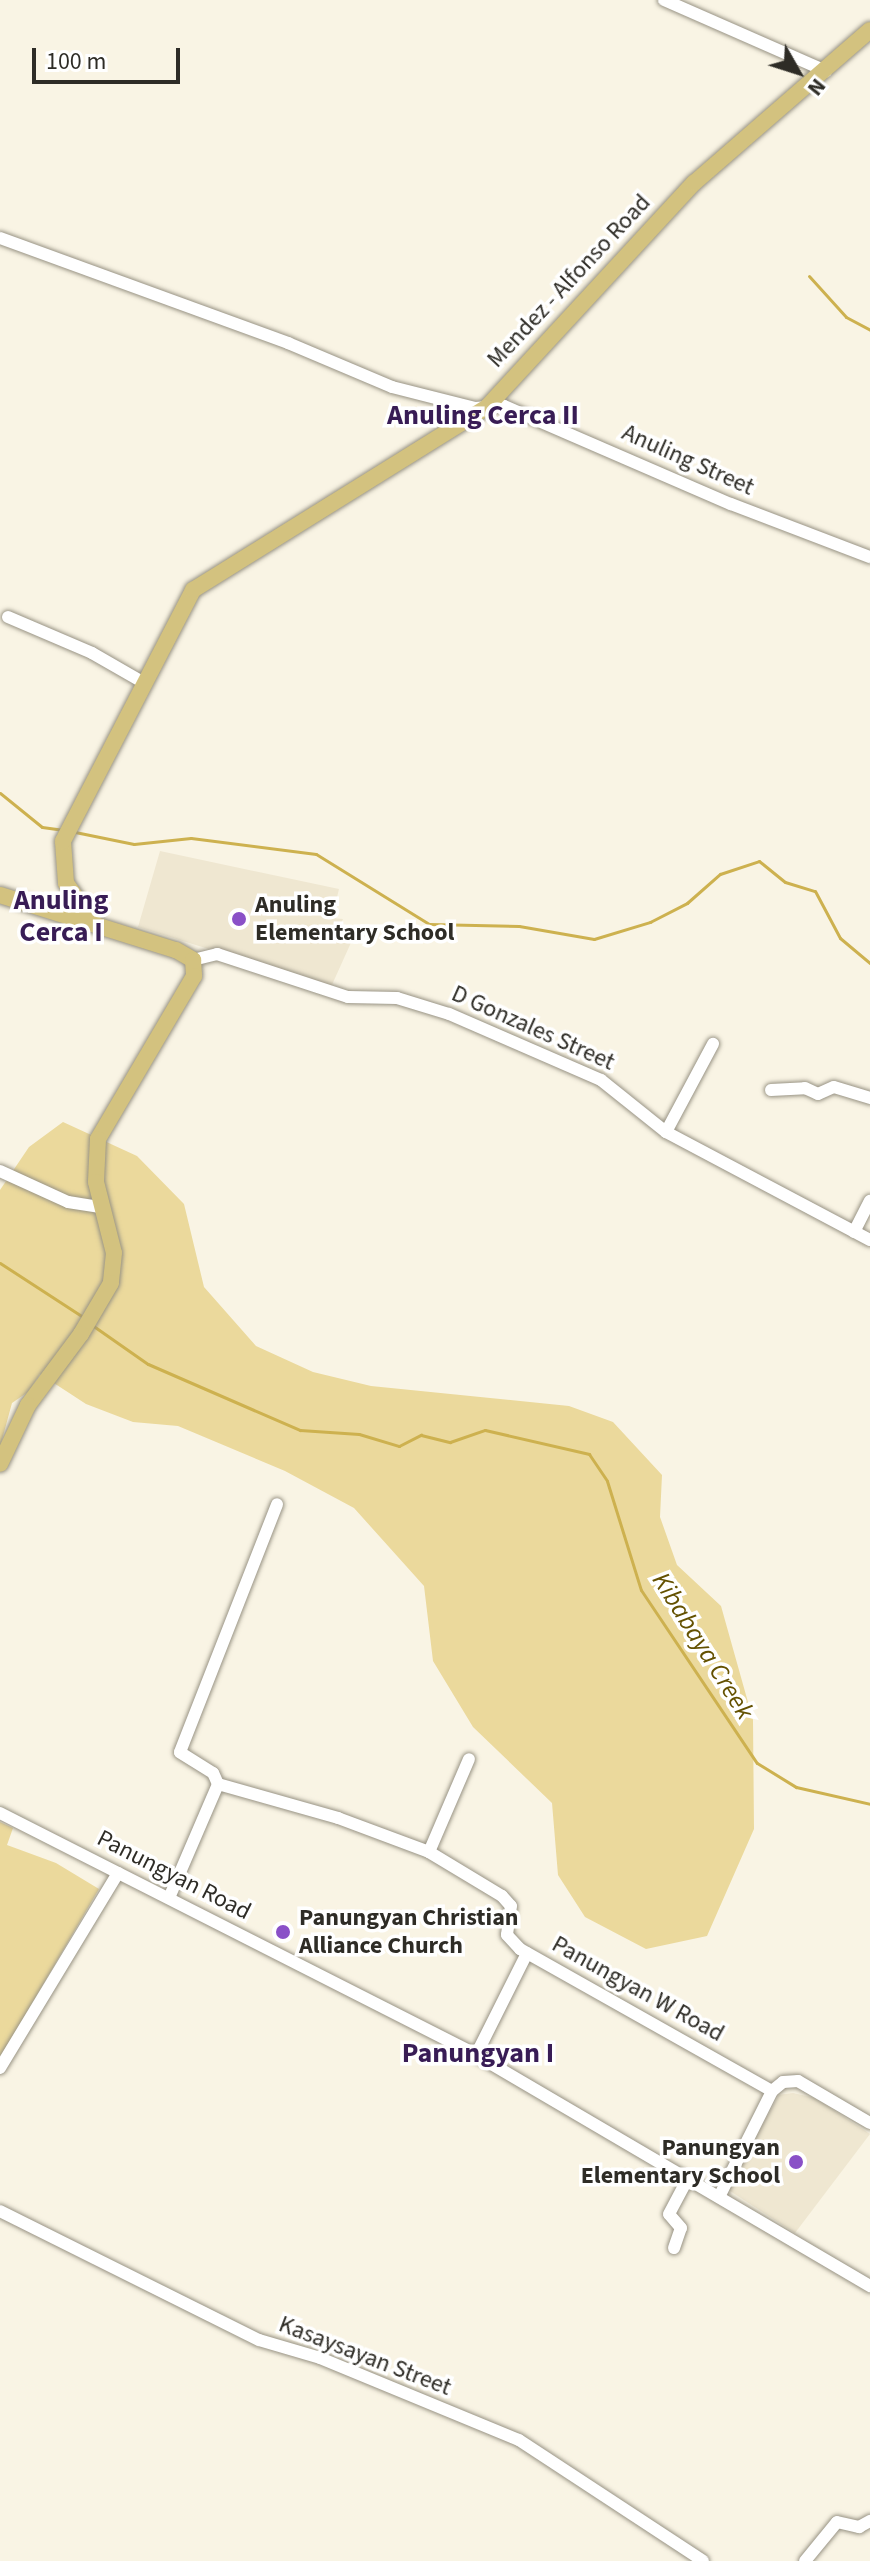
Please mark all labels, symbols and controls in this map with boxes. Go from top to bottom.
scale bar [36,32,184,82]
north arrow [758,32,838,112]
text: 100 m [46,44,106,79]
text: N [800,71,834,103]
street label: Mendez - Alfonso Road [481,188,657,374]
district label: Anuling Cerca II [387,398,579,432]
street label: Anuling Street [618,418,758,502]
district label: Anuling Cerca I [14,883,108,949]
place label: Anuling Elementary School [255,891,454,947]
marker: Anuling Elementary School [230,910,248,928]
street label: D Gonzales Street [447,979,619,1077]
water label: Kibabaya Creek [645,1567,761,1725]
street label: Panungyan Road [92,1824,256,1926]
place label: Panungyan Christian Alliance Church [299,1904,519,1960]
marker: Panungyan Christian Alliance Church [274,1923,292,1941]
street label: Panungyan W Road [547,1930,729,2048]
district label: Panungyan I [402,2036,554,2070]
place label: Panungyan Elementary School [581,2134,780,2190]
marker: Panungyan Elementary School [787,2153,805,2171]
street label: Kasaysayan Street [275,2310,455,2402]

